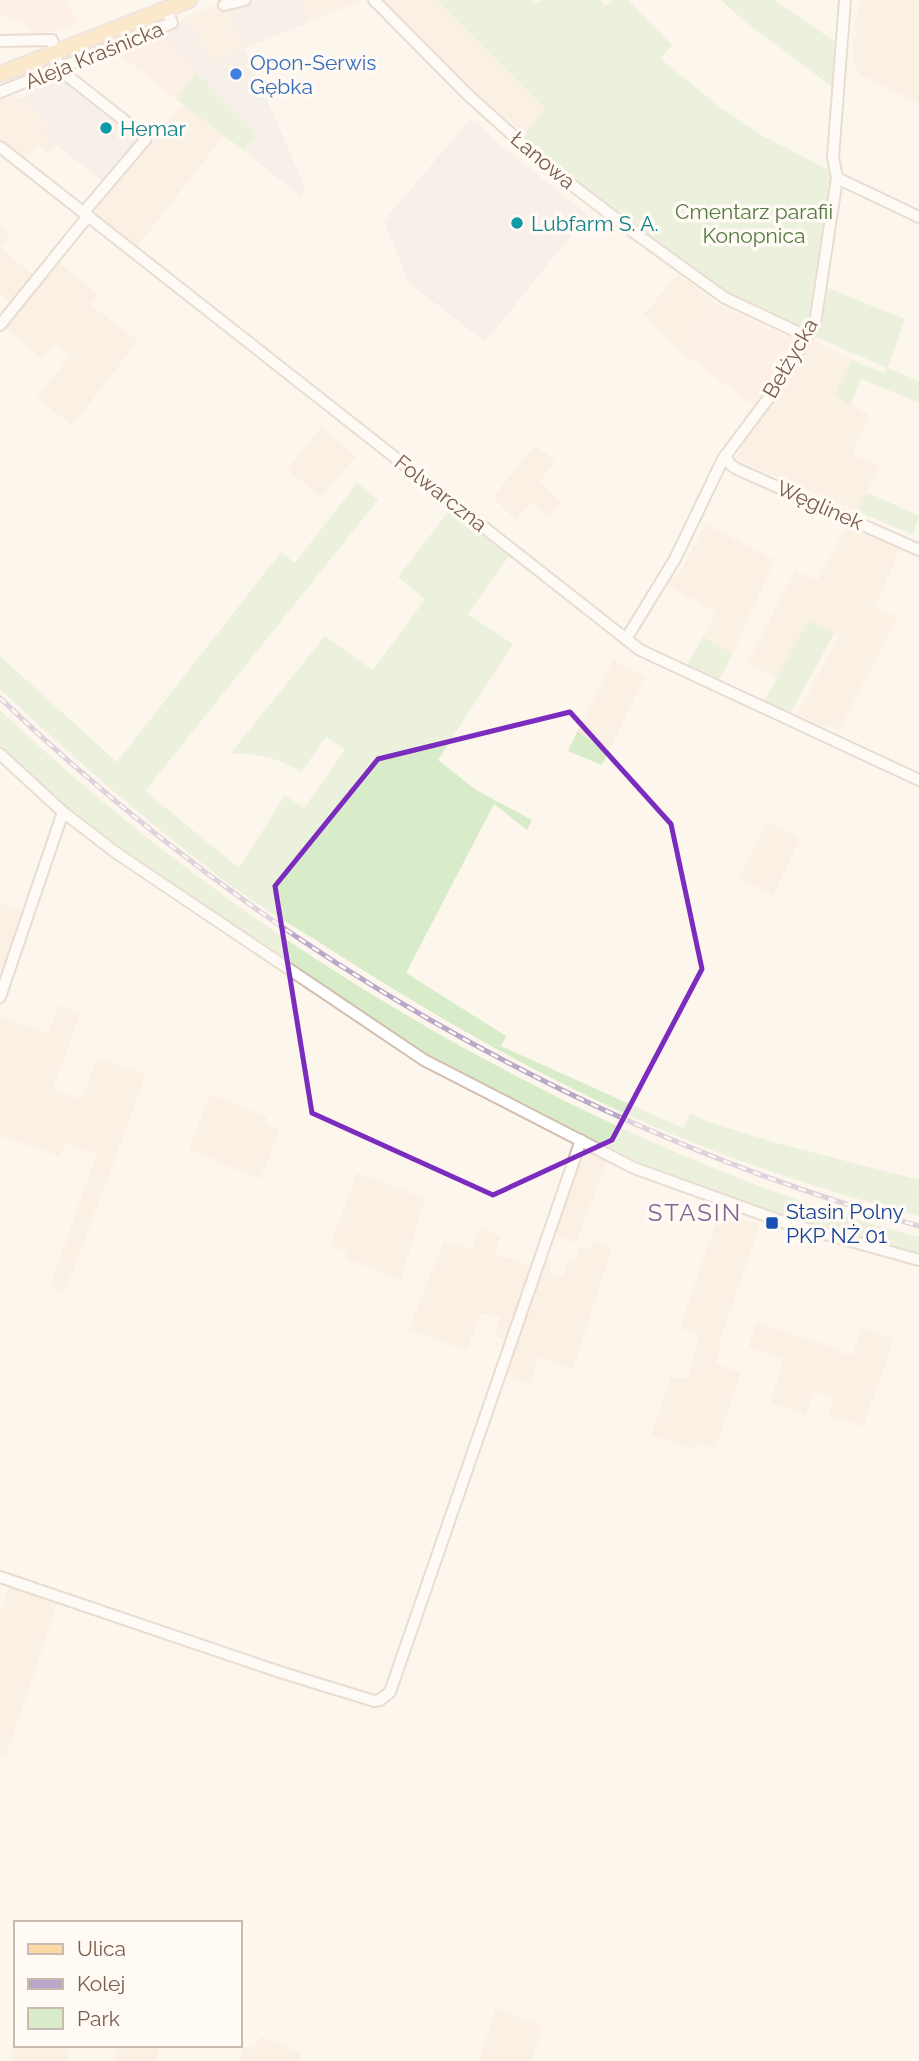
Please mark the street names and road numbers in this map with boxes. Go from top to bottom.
street label: Aleja Kraśnicka [21,16,167,94]
street label: Łanowa [506,126,580,194]
street label: Bełżycka [757,314,823,402]
street label: Folwarczna [390,449,492,537]
street label: Węglinek [773,475,867,535]

